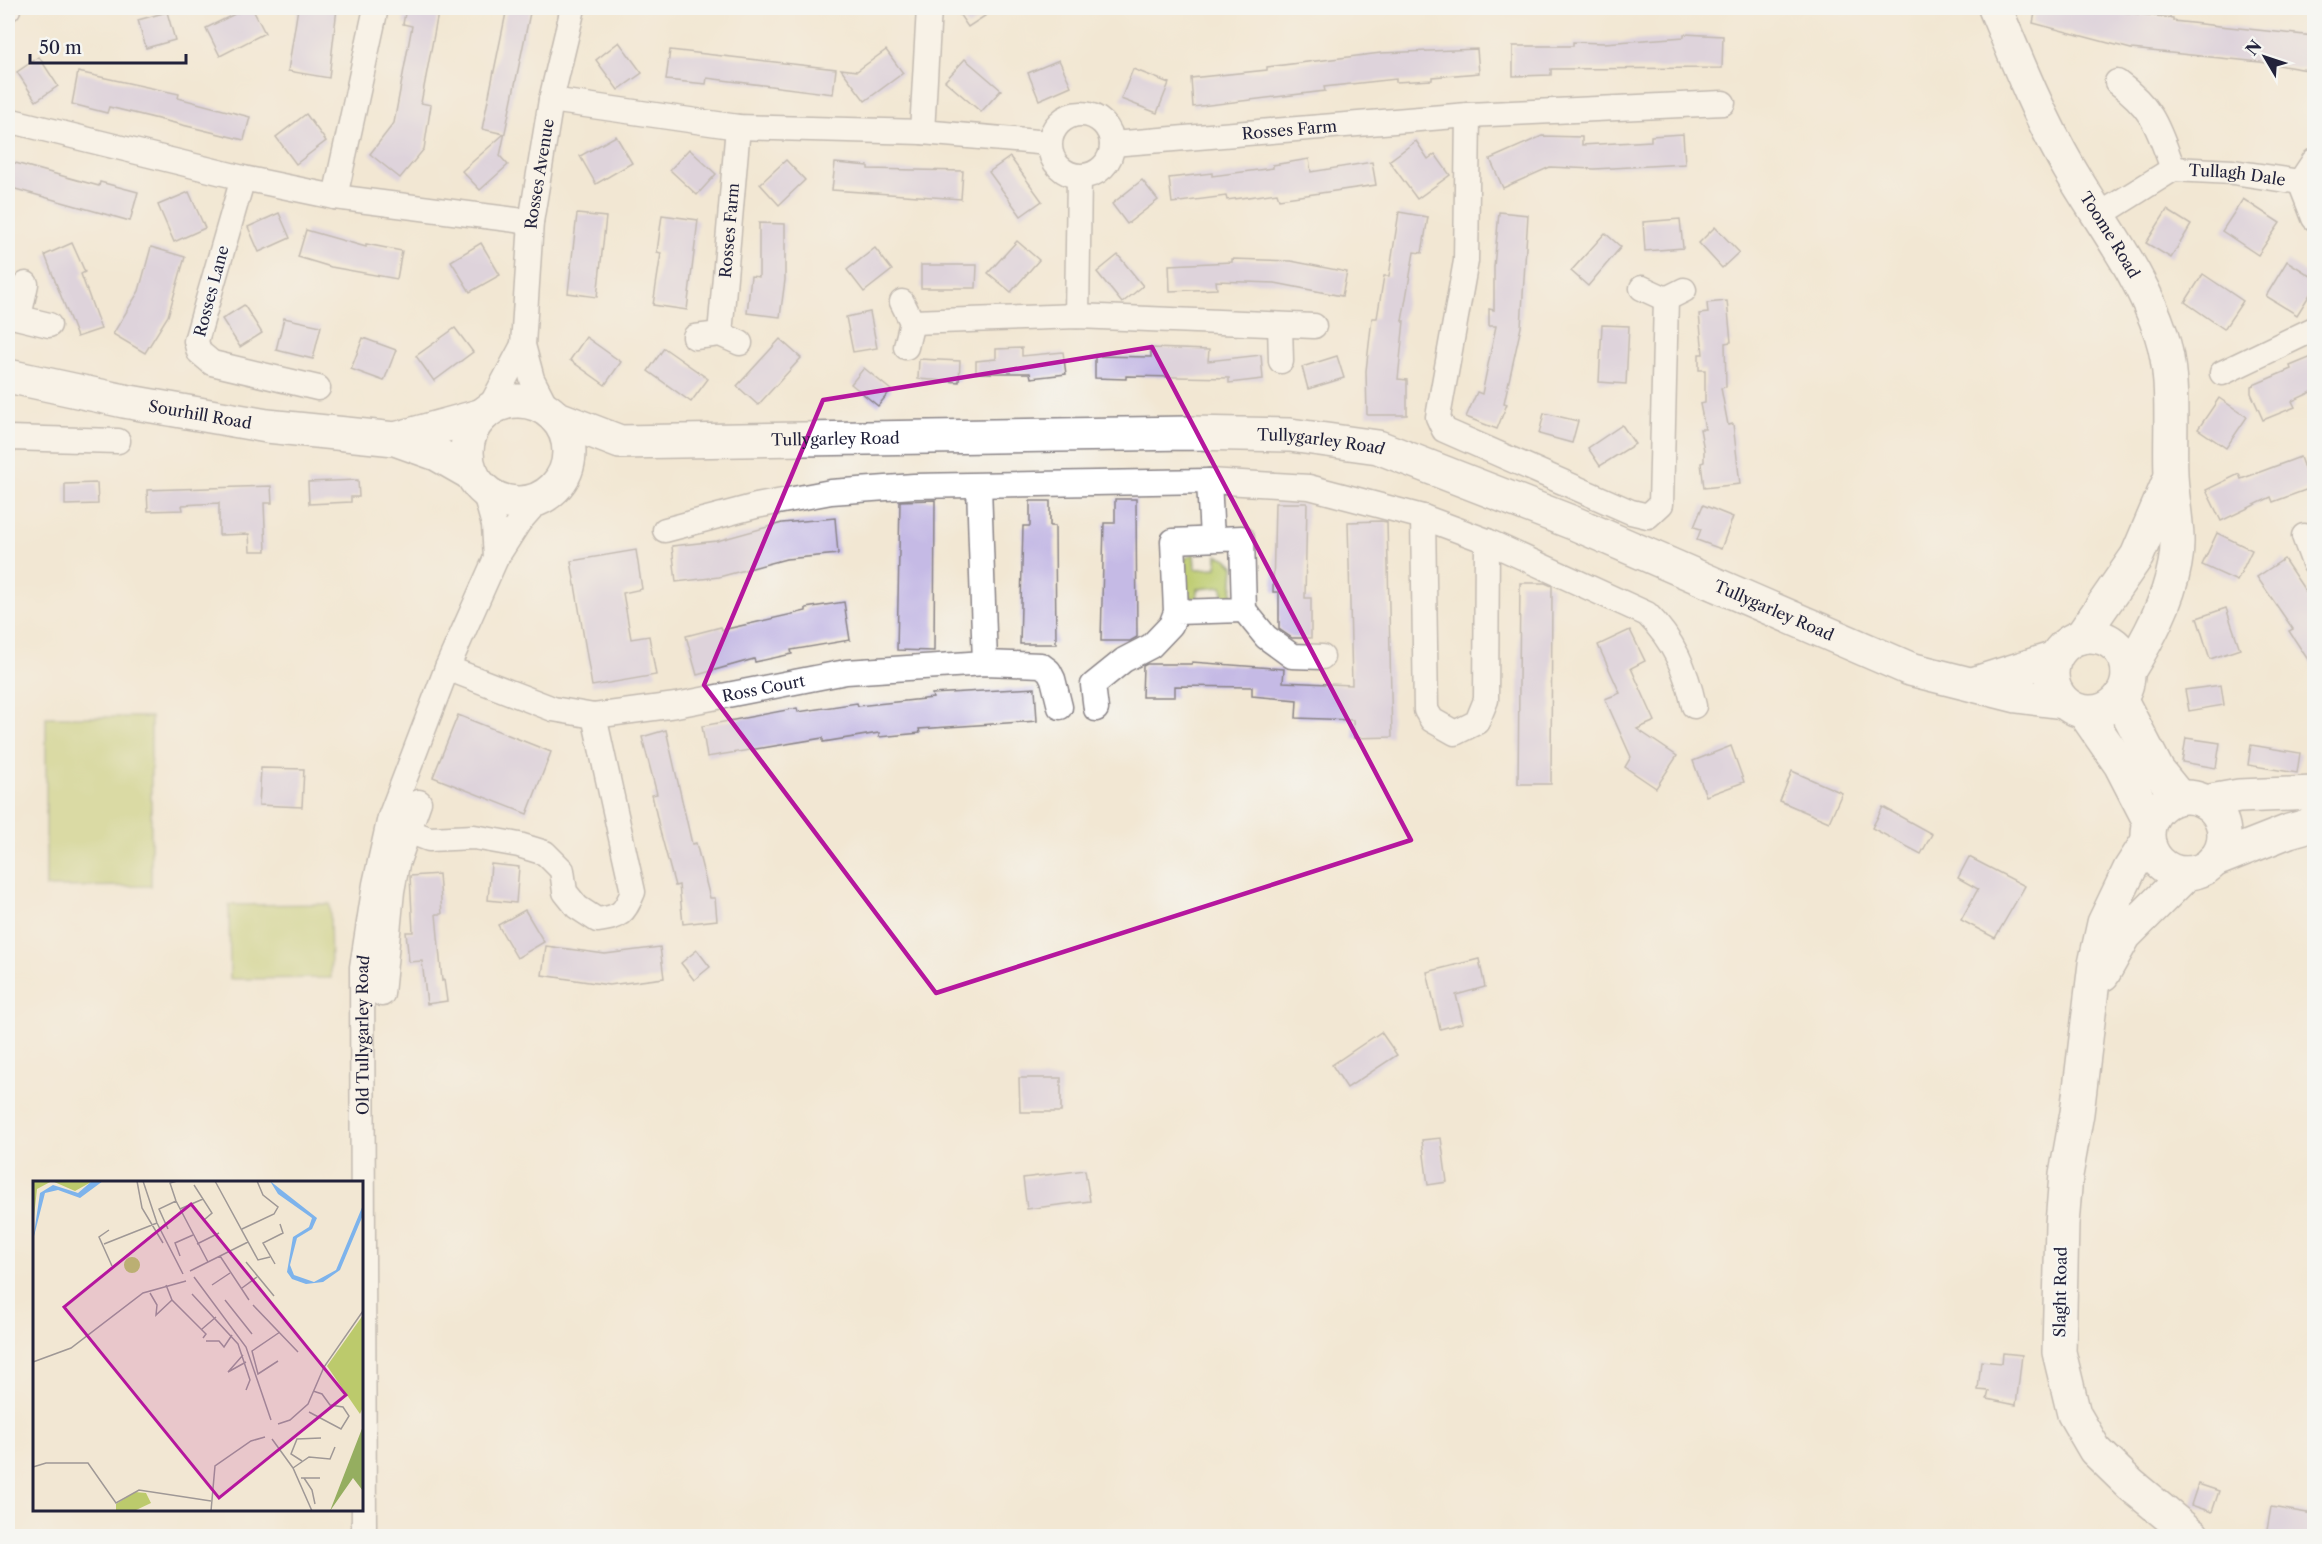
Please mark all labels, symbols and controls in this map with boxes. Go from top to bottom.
scale bar [30,27,186,65]
north arrow [2235,27,2295,87]
text: N [2241,36,2266,59]
text: 50 m [39,37,82,59]
street label: Rosses Farm [1241,116,1338,143]
street label: Rosses Avenue [521,117,558,230]
street label: Tullagh Dale [2188,160,2287,190]
street label: Rosses Farm [715,182,743,279]
street label: Toome Road [2076,188,2145,282]
street label: Rosses Lane [189,243,233,339]
street label: Sourhill Road [147,395,254,433]
street label: Tullygarley Road [1257,424,1388,459]
street label: Tullygarley Road [771,428,900,450]
street label: Tullygarley Road [1711,575,1837,645]
street label: Ross Court [720,670,807,706]
street label: Old Tullygarley Road [352,953,374,1115]
inset map [33,1181,363,1511]
street label: Slaght Road [2049,1246,2071,1338]

